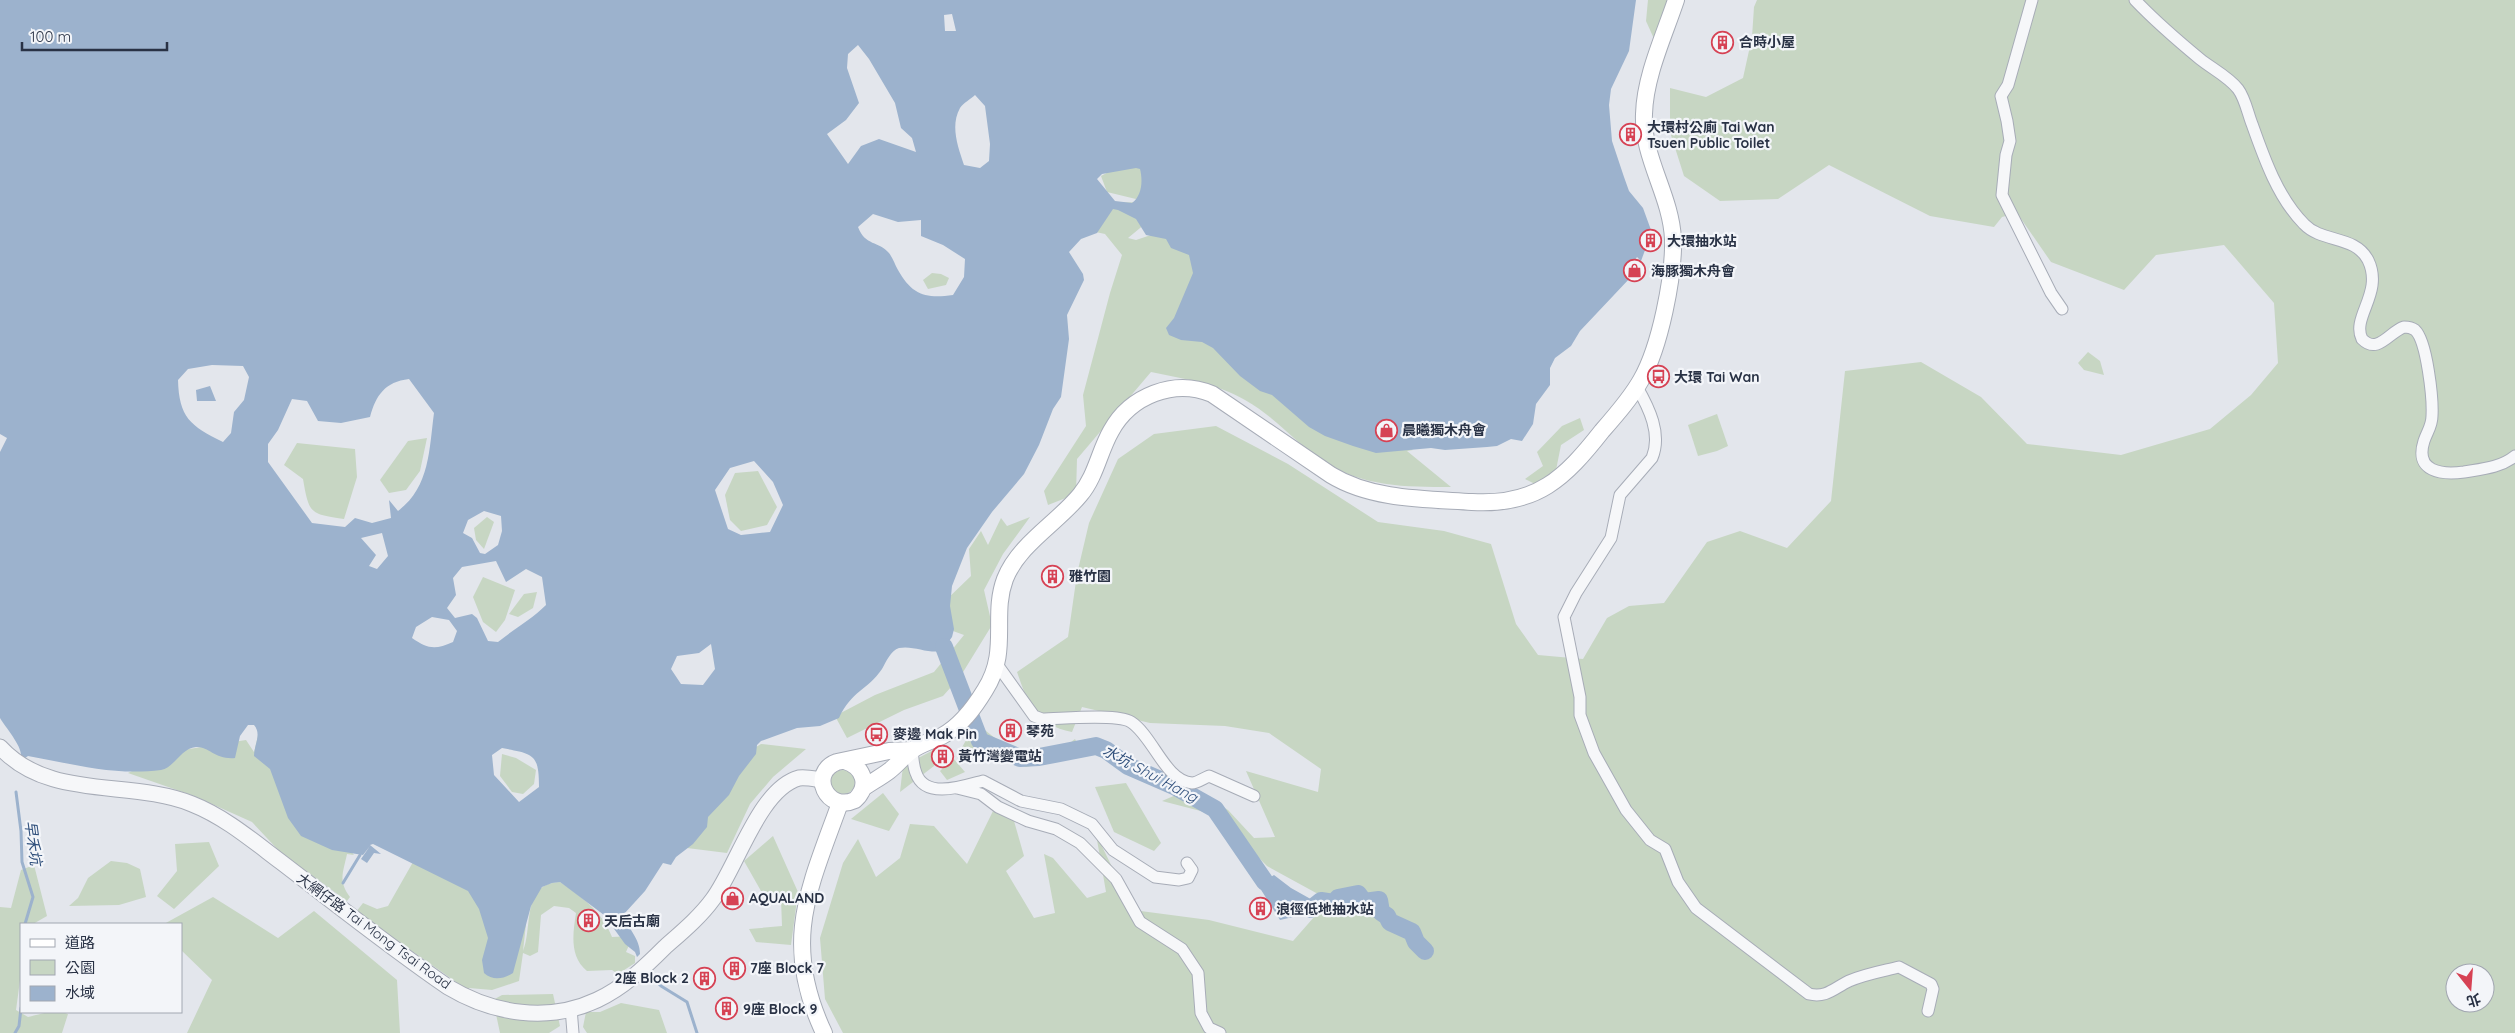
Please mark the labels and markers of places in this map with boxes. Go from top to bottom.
building icon: 合時小屋 [1711,30,1735,54]
place label: 合時小屋 [1739,33,1795,51]
place label: 大環村公廁 Tai Wan Tsuen Public Toilet [1647,118,1775,152]
building icon: 大環村公廁 Tai Wan Tsuen Public Toilet [1619,123,1643,147]
building icon: 大環抽水站 [1639,229,1663,253]
place label: 大環抽水站 [1667,232,1737,250]
shop icon: 海豚獨木舟會 [1623,259,1647,283]
place label: 海豚獨木舟會 [1651,262,1735,280]
bus stop icon: 大環 Tai Wan [1646,365,1670,389]
place label: 大環 Tai Wan [1674,368,1760,386]
shop icon: 晨曦獨木舟會 [1374,418,1398,442]
place label: 晨曦獨木舟會 [1402,421,1486,439]
building icon: 雅竹園 [1041,564,1065,588]
place label: 雅竹園 [1069,567,1111,585]
building icon: 琴苑 [998,719,1022,743]
bus stop icon: 麥邊 Mak Pin [865,722,889,746]
place label: 琴苑 [1026,722,1054,740]
place label: 麥邊 Mak Pin [893,725,977,743]
building icon: 黃竹灣變電站 [930,744,954,768]
place label: 黃竹灣變電站 [958,747,1042,765]
shop icon: AQUALAND [721,886,745,910]
place label: AQUALAND [749,889,824,907]
building icon: 浪徑低地抽水站 [1248,897,1272,921]
place label: 浪徑低地抽水站 [1276,900,1374,918]
building icon: 天后古廟 [576,909,600,933]
place label: 天后古廟 [604,912,660,930]
building icon: 7座 Block 7 [722,956,746,980]
place label: 7座 Block 7 [750,959,824,977]
building icon: 2座 Block 2 [693,966,717,990]
place label: 2座 Block 2 [614,969,689,987]
building icon: 9座 Block 9 [715,997,739,1021]
place label: 9座 Block 9 [743,1000,818,1018]

